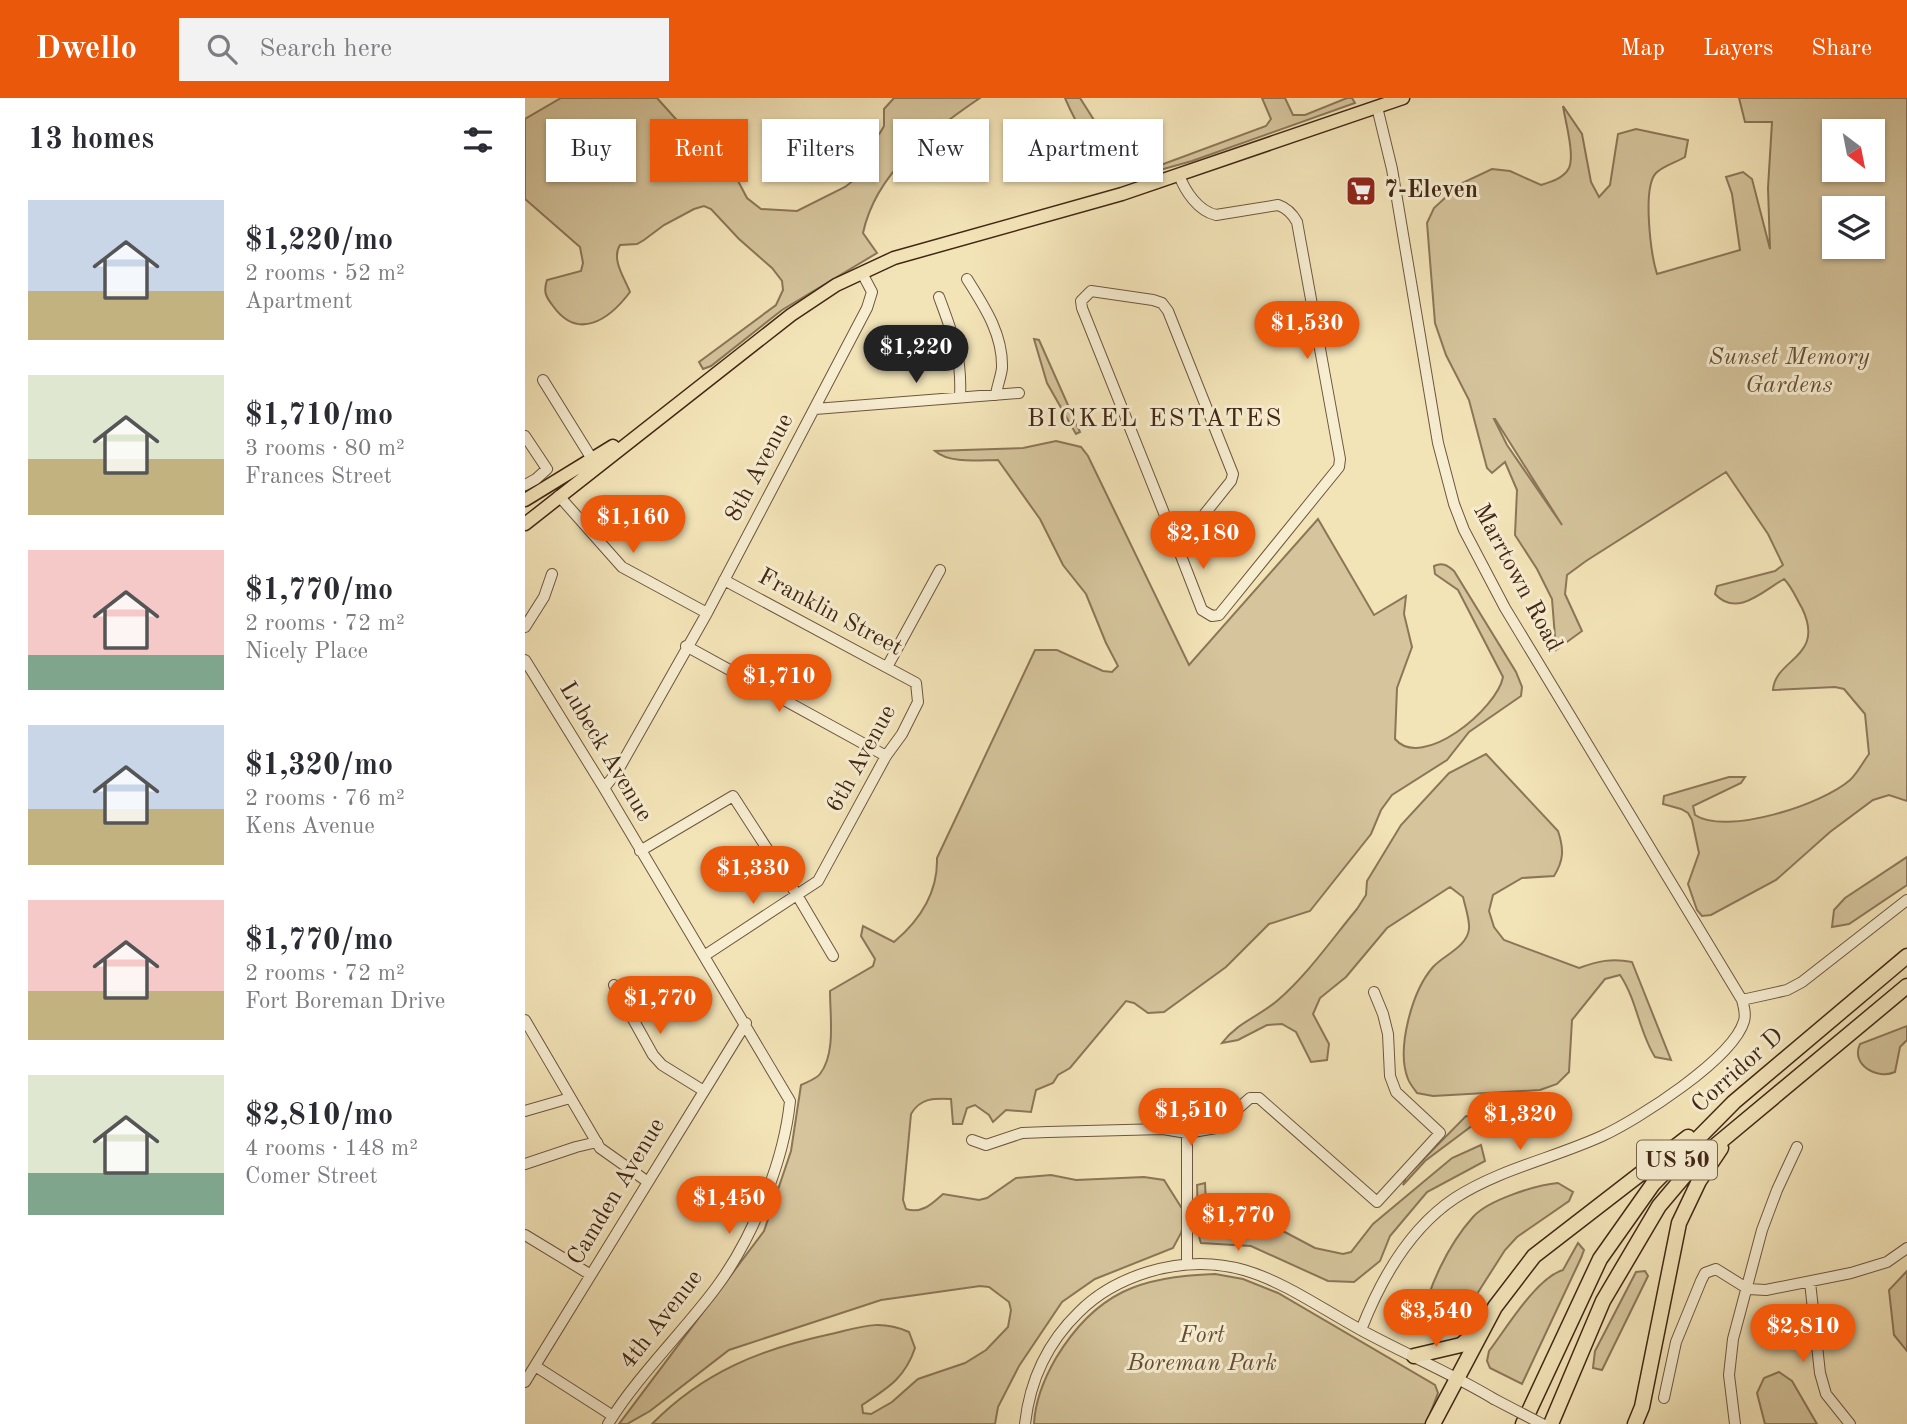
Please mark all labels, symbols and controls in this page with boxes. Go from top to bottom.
search box [179,18,669,81]
icon: search [203,30,241,68]
text: Dwello [35,33,137,66]
text: Search here [259,36,392,62]
text: Map [1621,37,1665,61]
text: Layers [1703,37,1773,61]
text: Share [1811,37,1872,61]
chip: Buy [546,119,636,182]
chip: Rent [650,119,748,182]
chip: Filters [762,119,879,182]
chip: New [893,119,989,182]
chip: Apartment [1003,119,1163,182]
north arrow [1822,119,1885,182]
map controls [1822,119,1885,259]
icon: filters [459,121,497,159]
text: 13 homes [28,125,154,155]
supermarket icon: 7-Eleven [1344,174,1378,208]
place label: 7-Eleven [1384,179,1478,203]
button: layers [1822,196,1885,259]
text: $1,220/mo [245,226,393,256]
icon: home [84,228,168,312]
text: 2 rooms · 52 m² [245,262,405,285]
text: Apartment [245,290,353,313]
pin: $1,530 [1250,302,1364,361]
text: $1,530 [1270,312,1344,335]
pin: $1,220 [859,326,973,385]
text: $1,220 [879,336,953,359]
park label: Sunset Memory Gardens [1709,346,1870,398]
text: $1,710/mo [245,401,393,431]
icon: home [84,403,168,487]
district label: BICKEL ESTATES [1027,406,1283,432]
street label: 8th Avenue [722,410,798,526]
text: 3 rooms · 80 m² [245,437,405,460]
text: Frances Street [245,465,392,488]
pin: $1,160 [576,496,690,555]
street label: Marrtown Road [1468,500,1566,656]
text: $1,160 [596,506,670,529]
pin: $2,180 [1146,512,1260,571]
text: $2,180 [1166,522,1240,545]
street label: Franklin Street [754,565,906,661]
text: $1,770/mo [245,576,393,606]
icon: home [84,578,168,662]
text: 2 rooms · 72 m² [245,612,405,635]
text: Nicely Place [245,640,368,663]
pin: $1,710 [722,654,836,714]
text: $1,710 [742,665,816,688]
street label: Lubeck Avenue [554,678,656,826]
street label: 6th Avenue [823,701,901,817]
text: $1,320/mo [245,751,393,781]
icon: home [84,753,168,837]
text: 2 rooms · 76 m² [245,787,405,810]
text: Kens Avenue [245,815,375,838]
pin: $1,330 [696,846,810,906]
text: $1,330 [716,857,790,880]
text: $1,770/mo [245,926,393,956]
icon: home [84,928,168,1012]
text: 2 rooms · 72 m² [245,962,405,985]
pin: $1,770 [603,976,717,1036]
text: $1,770 [623,987,697,1010]
text: Fort Boreman Drive [245,990,445,1013]
street label: Corridor D [1688,1024,1788,1118]
pin: $1,510 [1134,1088,1248,1148]
pin: $1,320 [1463,1093,1577,1152]
text: $1,510 [1154,1099,1228,1122]
text: $2,810/mo [245,1101,393,1131]
icon: home [84,1103,168,1187]
text: $1,320 [1483,1103,1557,1126]
street label: Camden Avenue [564,1114,670,1270]
text: 4 rooms · 148 m² [245,1137,418,1160]
road number: US 50 [1637,1140,1717,1180]
text: Comer Street [245,1165,377,1188]
pin: $1,450 [672,1176,786,1236]
text: $1,450 [692,1187,766,1210]
pin: $1,770 [1181,1194,1295,1253]
text: $1,770 [1201,1204,1275,1227]
street label: 4th Avenue [616,1266,708,1374]
pin: $3,540 [1379,1290,1493,1349]
text: $3,540 [1399,1300,1473,1323]
pin: $2,810 [1746,1304,1860,1364]
text: $2,810 [1766,1315,1840,1338]
park label: Fort Boreman Park [1126,1324,1277,1376]

